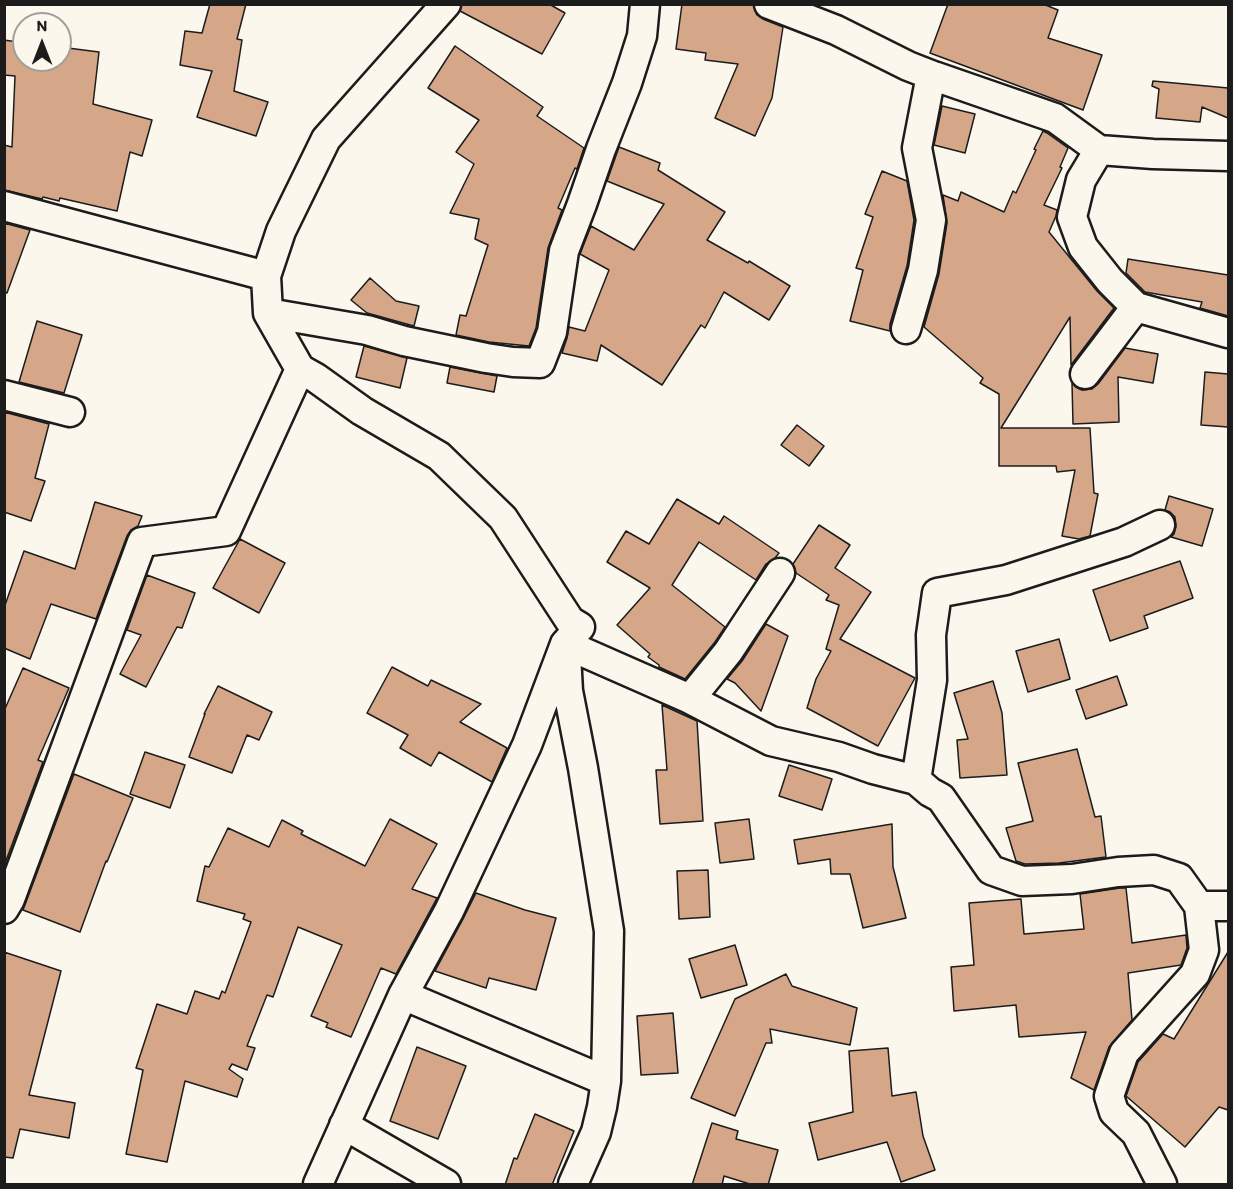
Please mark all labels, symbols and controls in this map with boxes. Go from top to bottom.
north arrow [12,12,72,72]
text: N [37,16,47,35]

